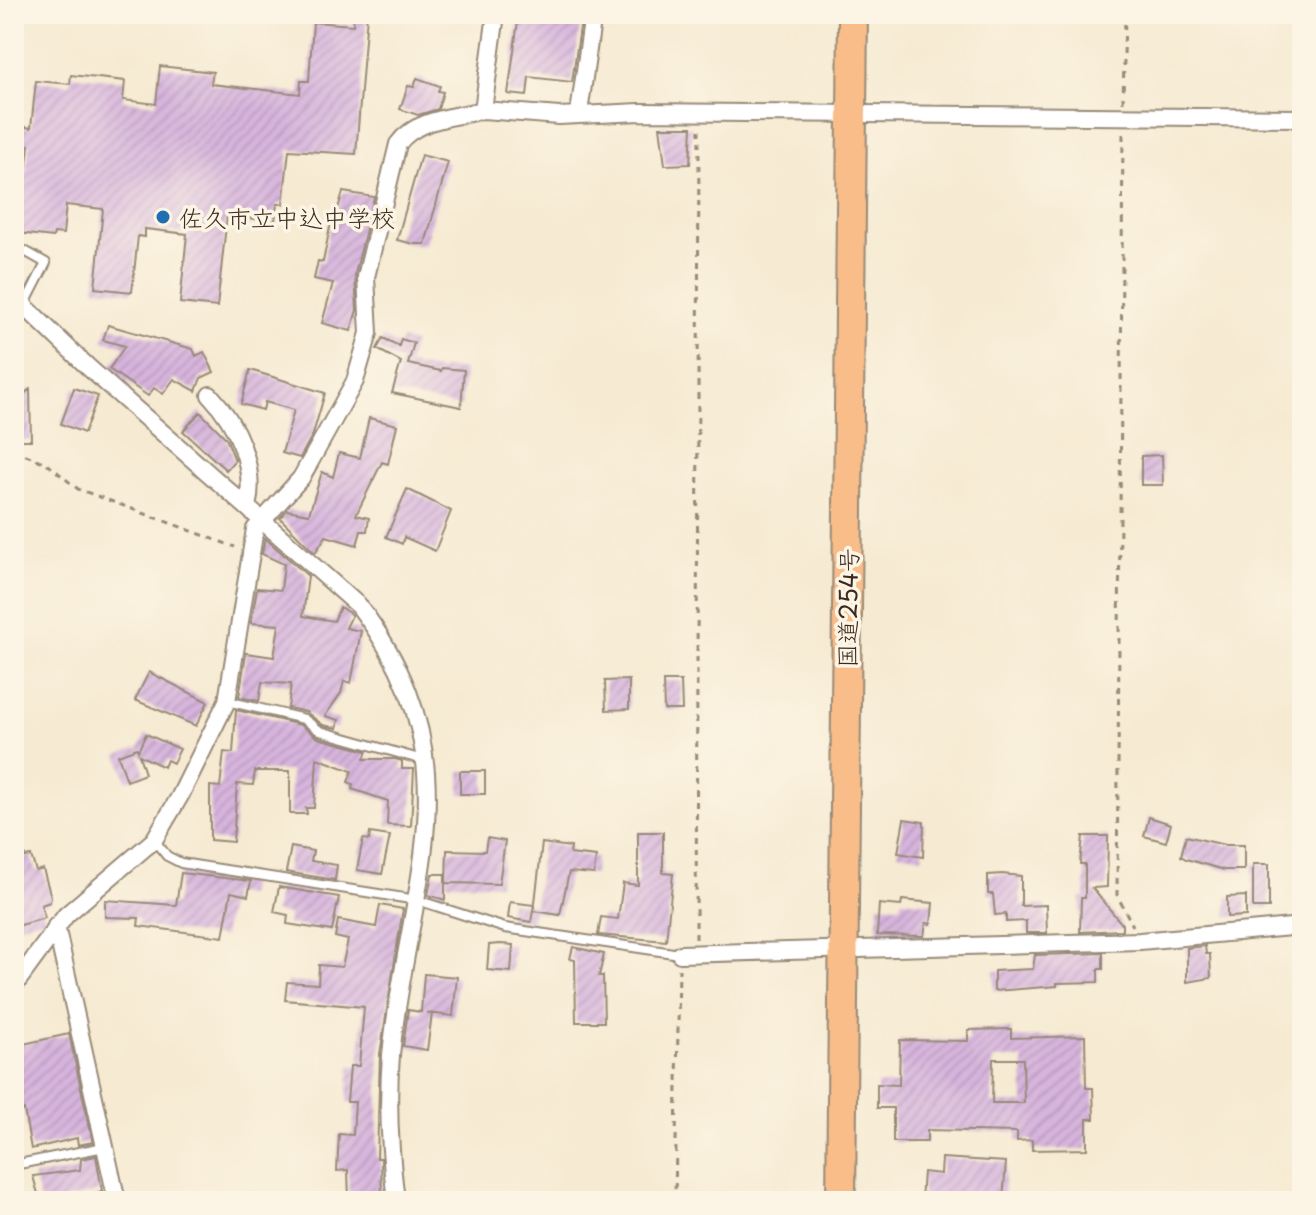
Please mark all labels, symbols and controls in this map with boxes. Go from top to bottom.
place label: 佐久市立中込中学校 [179,199,395,235]
marker: 佐久市立中込中学校 [154,208,172,226]
street label: 国道254号 [828,548,866,668]

